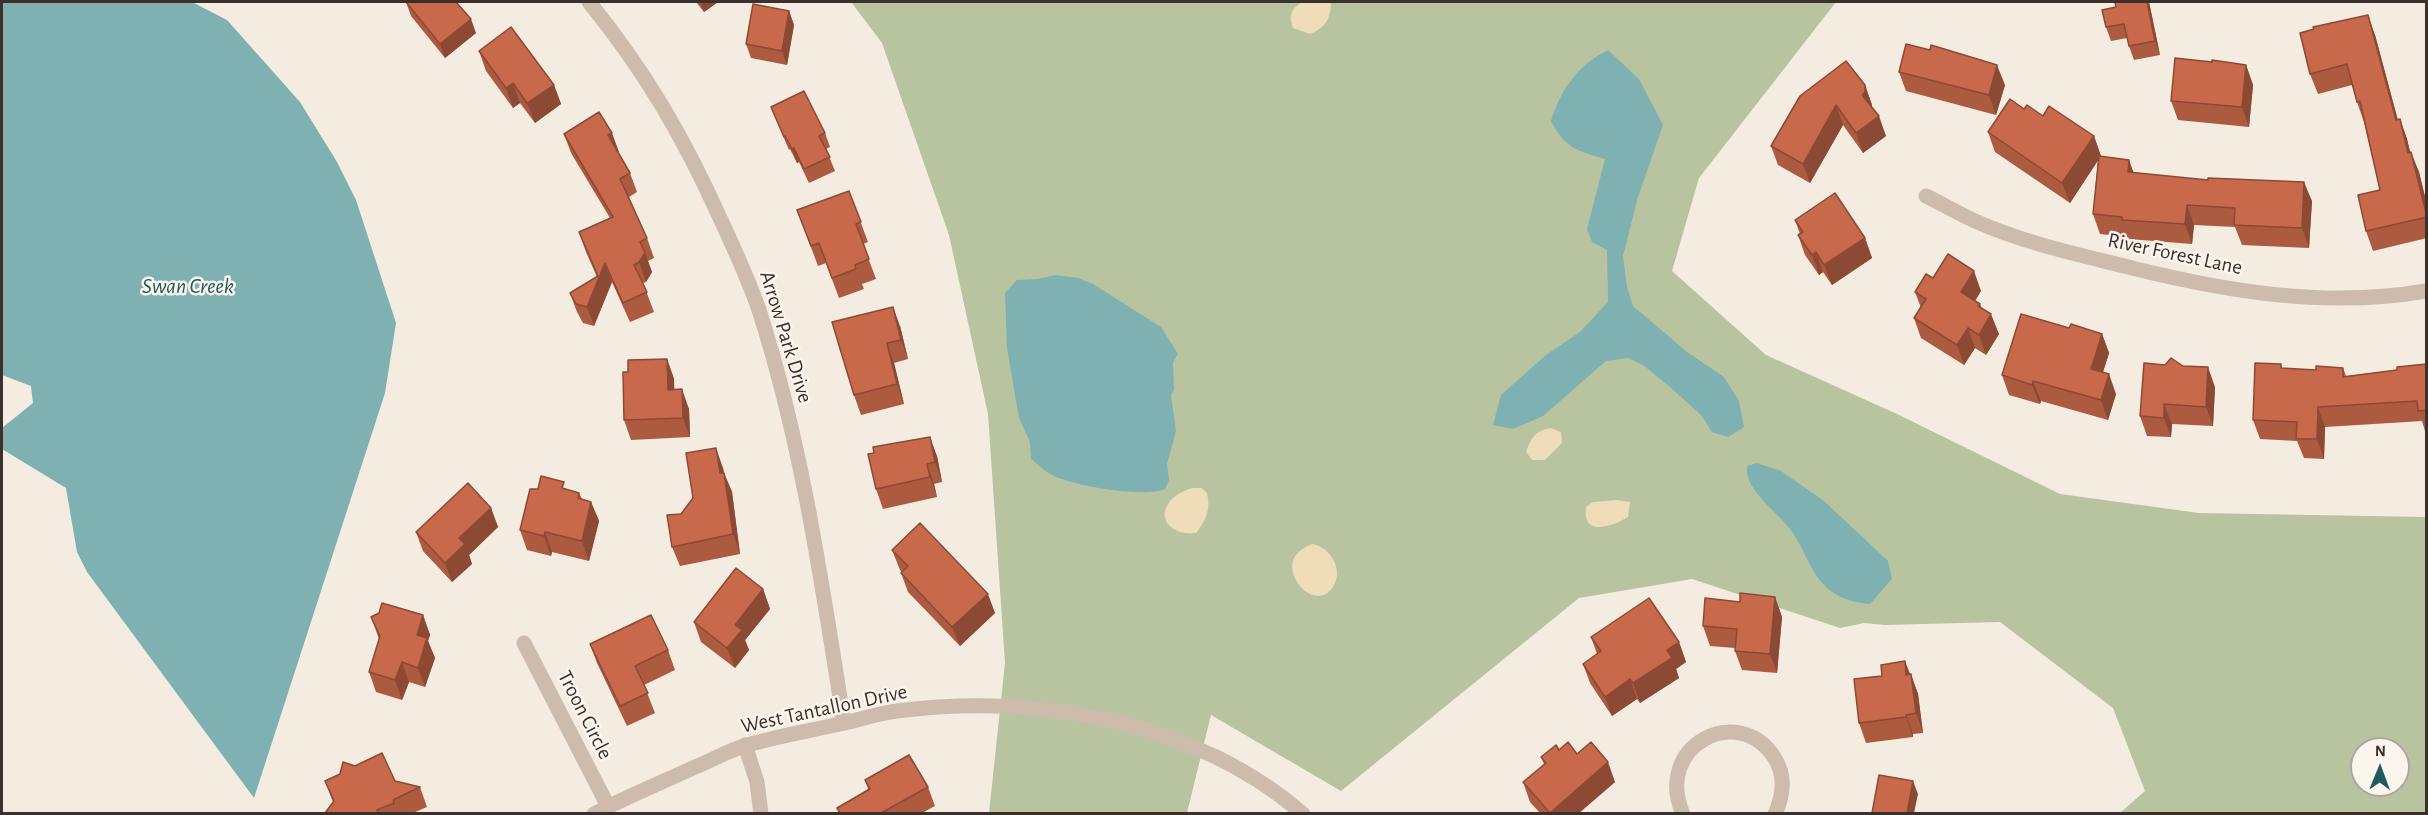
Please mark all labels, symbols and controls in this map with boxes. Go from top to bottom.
street label: River Forest Lane [2105,227,2245,281]
street label: Arrow Park Drive [754,268,818,406]
water label: Swan Creek [142,273,234,299]
street label: Troon Circle [552,666,618,764]
street label: West Tantallon Drive [738,679,910,739]
north arrow [2350,737,2410,797]
text: N [2375,743,2386,759]

